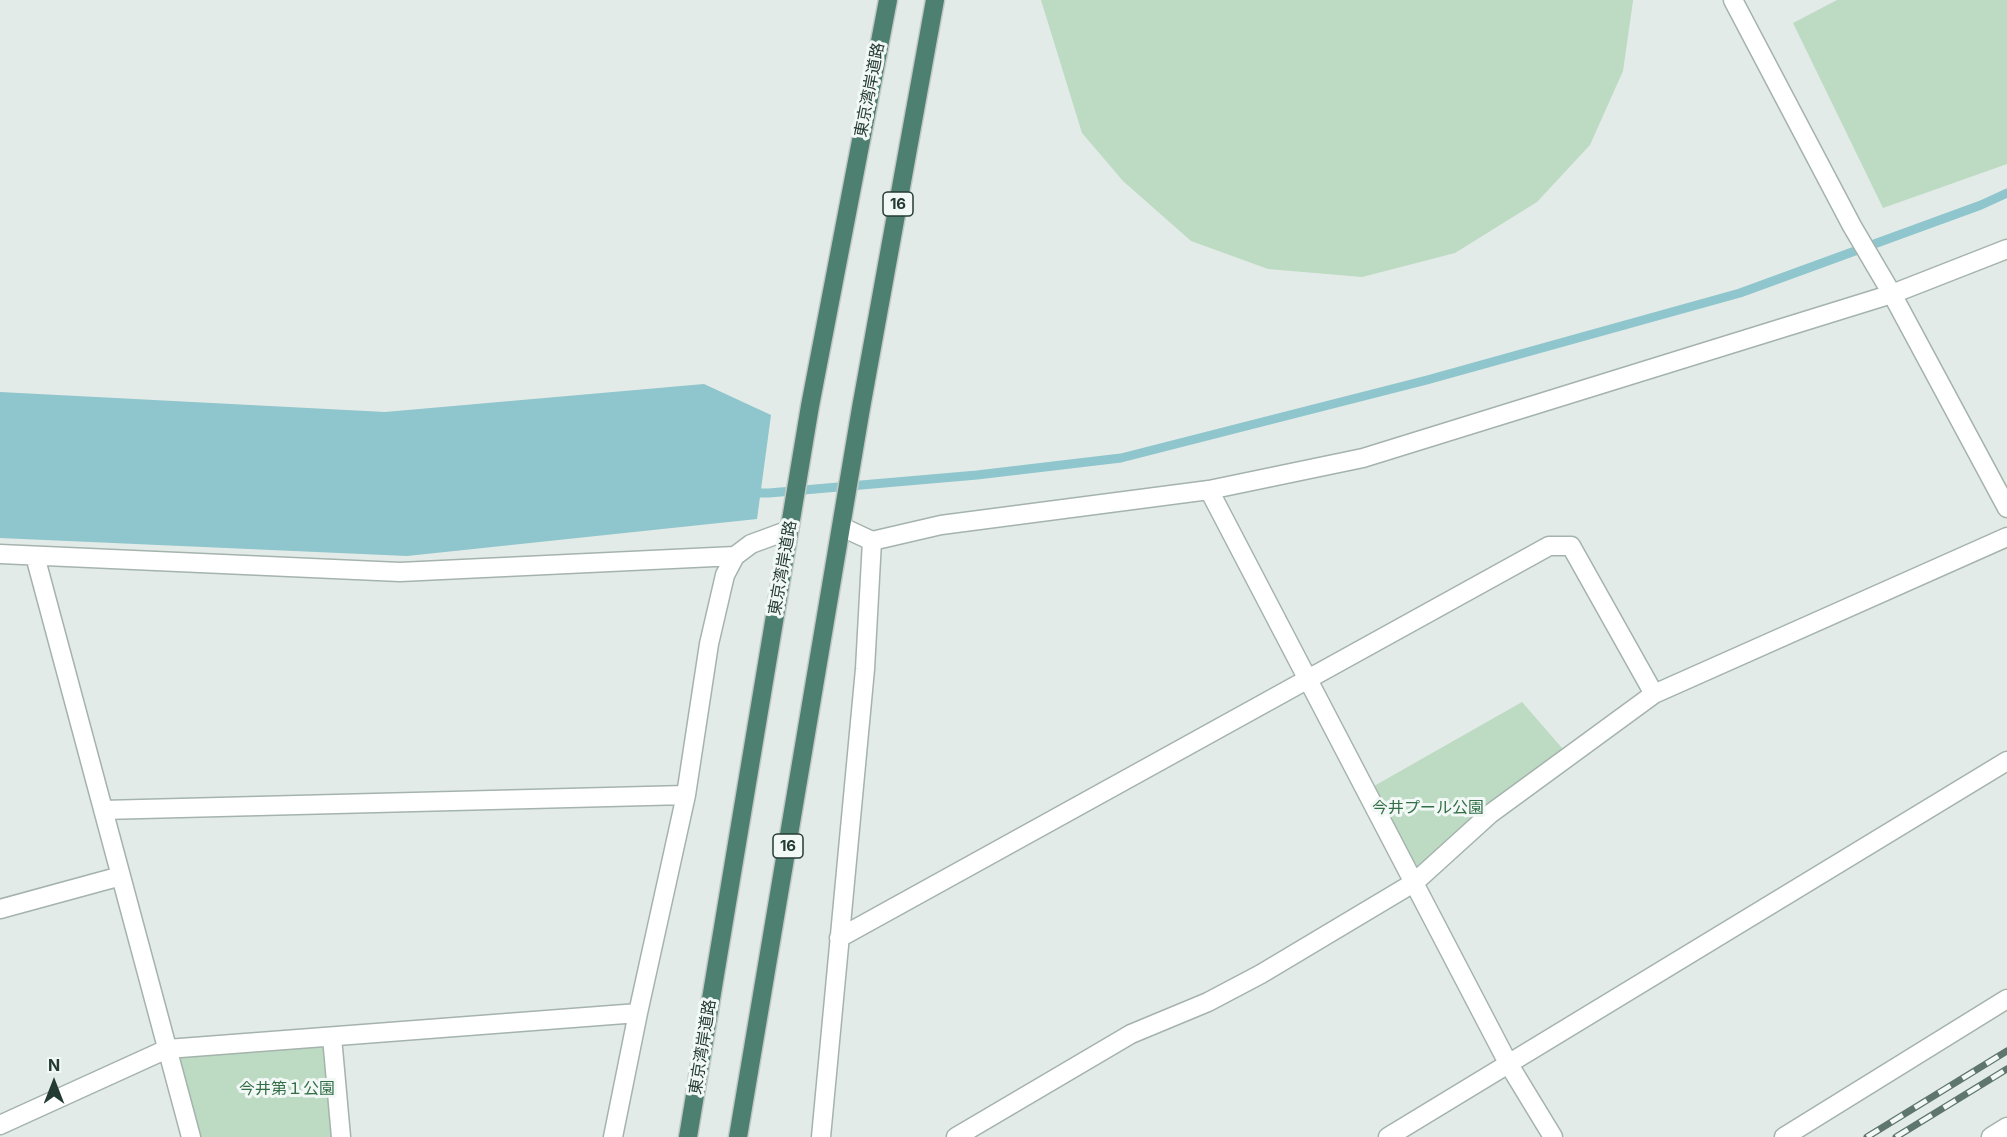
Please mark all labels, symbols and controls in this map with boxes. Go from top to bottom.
street label: 東京湾岸道路 [851,41,889,139]
road number: 16 [883,192,913,216]
street label: 東京湾岸道路 [765,519,801,617]
park label: 今井プール公園 [1372,798,1484,818]
road number: 16 [773,834,803,858]
street label: 東京湾岸道路 [686,998,720,1096]
north arrow [24,1053,84,1113]
text: N [48,1055,60,1075]
park label: 今井第１公園 [239,1079,335,1099]

